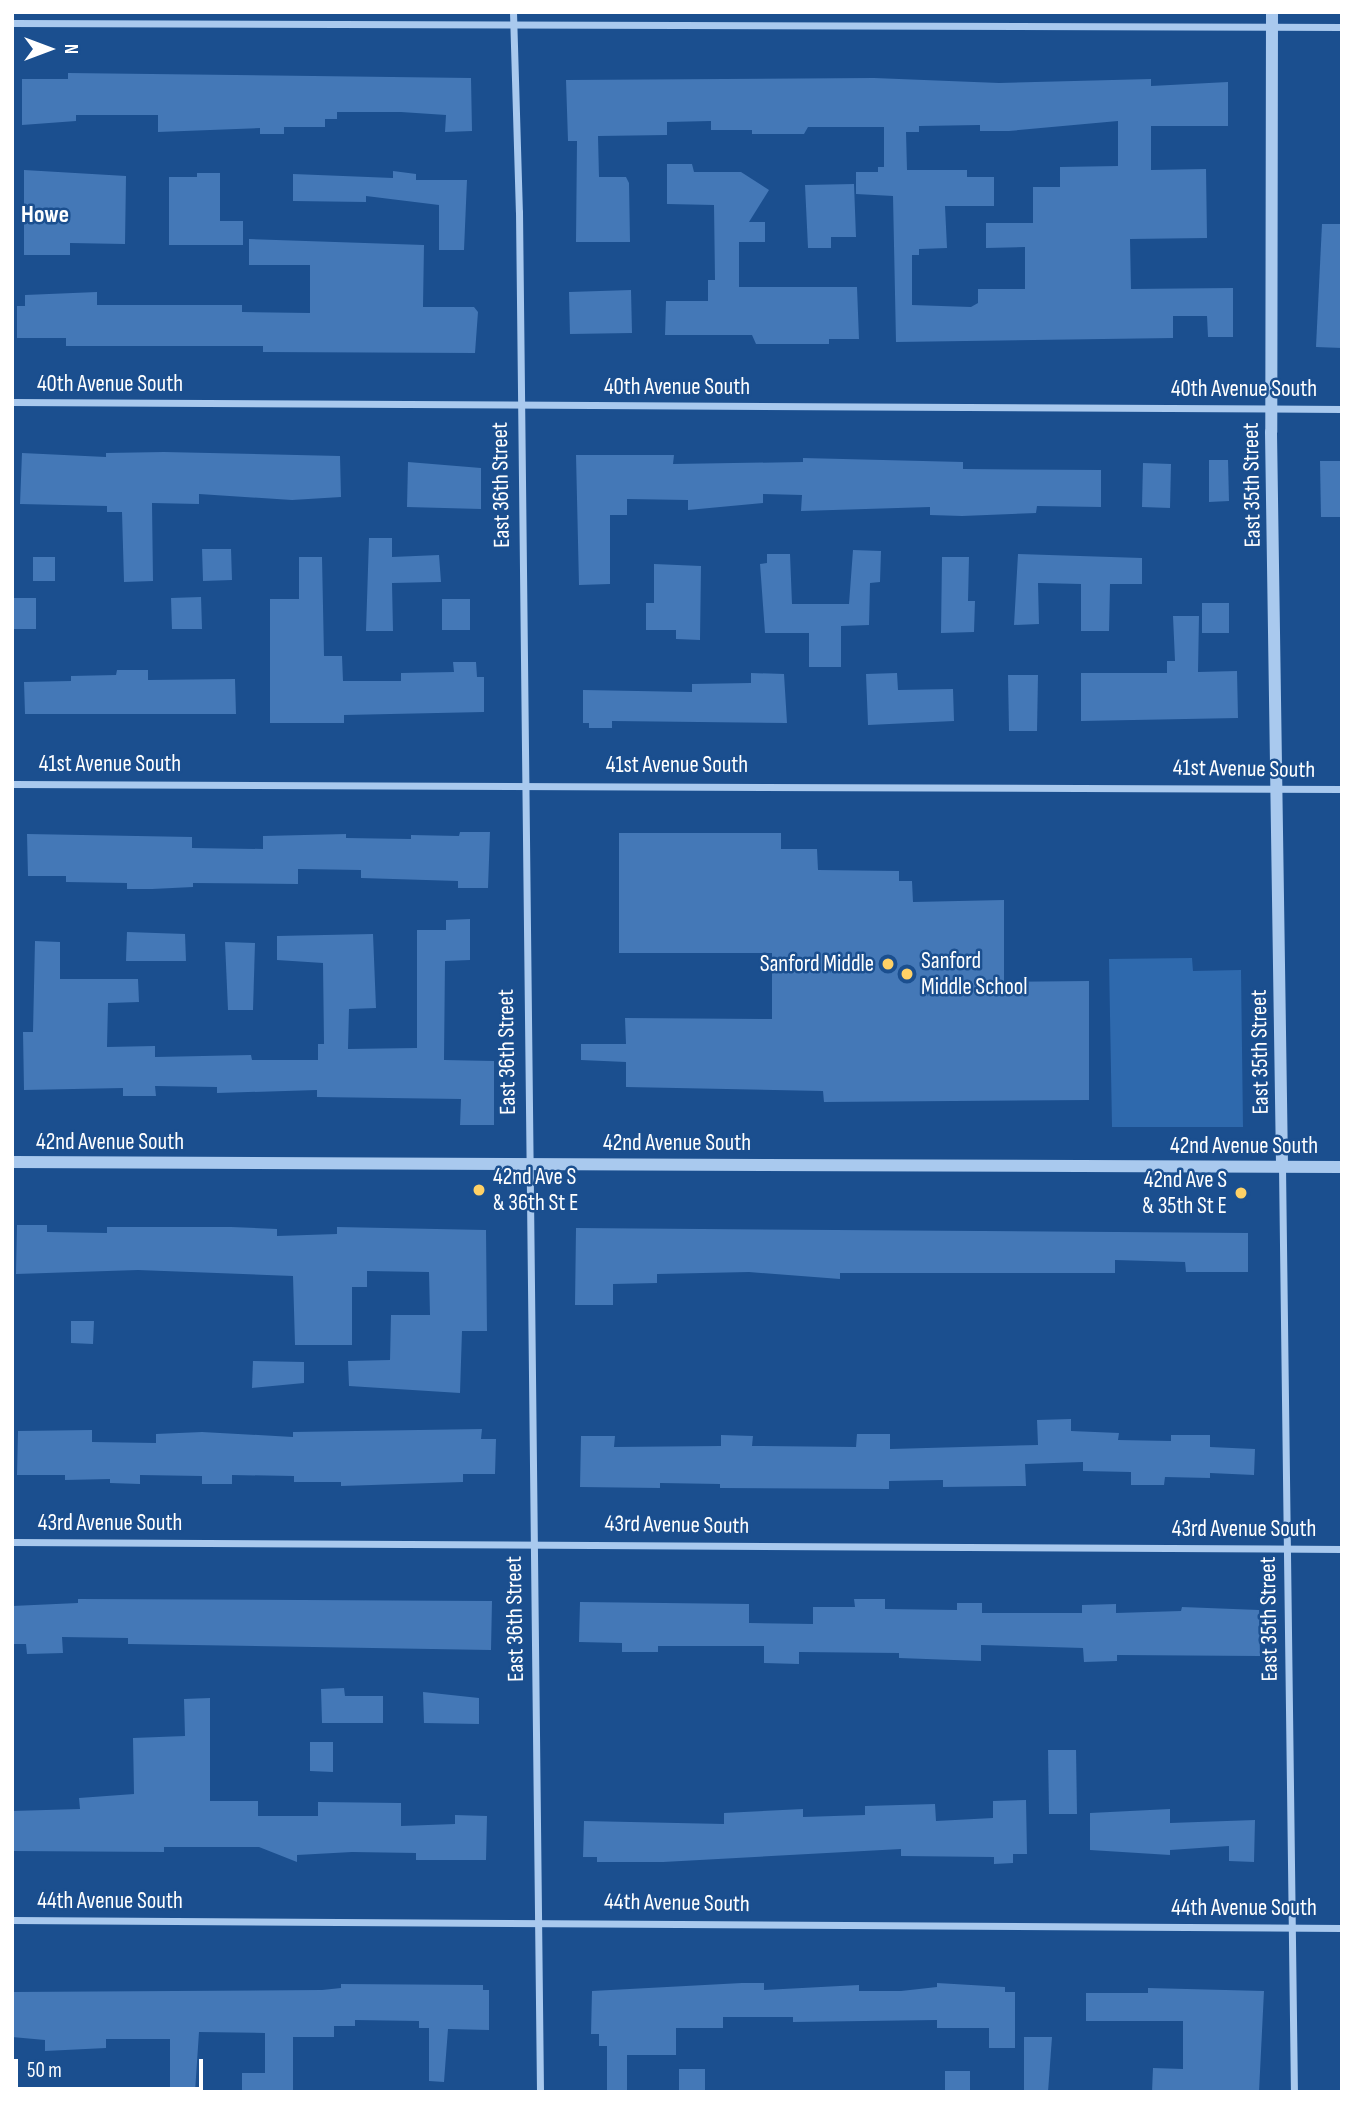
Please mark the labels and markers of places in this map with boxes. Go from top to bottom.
place label: Sanford Middle School [921,947,1028,1001]
place label: Sanford Middle [760,950,874,978]
marker: Sanford Middle [880,956,896,972]
marker: Sanford Middle School [899,966,915,982]
place label: 42nd Ave S & 36th St E [493,1163,578,1217]
place label: 42nd Ave S & 35th St E [1142,1166,1227,1220]
marker: 42nd Ave S & 36th St E [471,1182,487,1198]
marker: 42nd Ave S & 35th St E [1233,1185,1249,1201]

